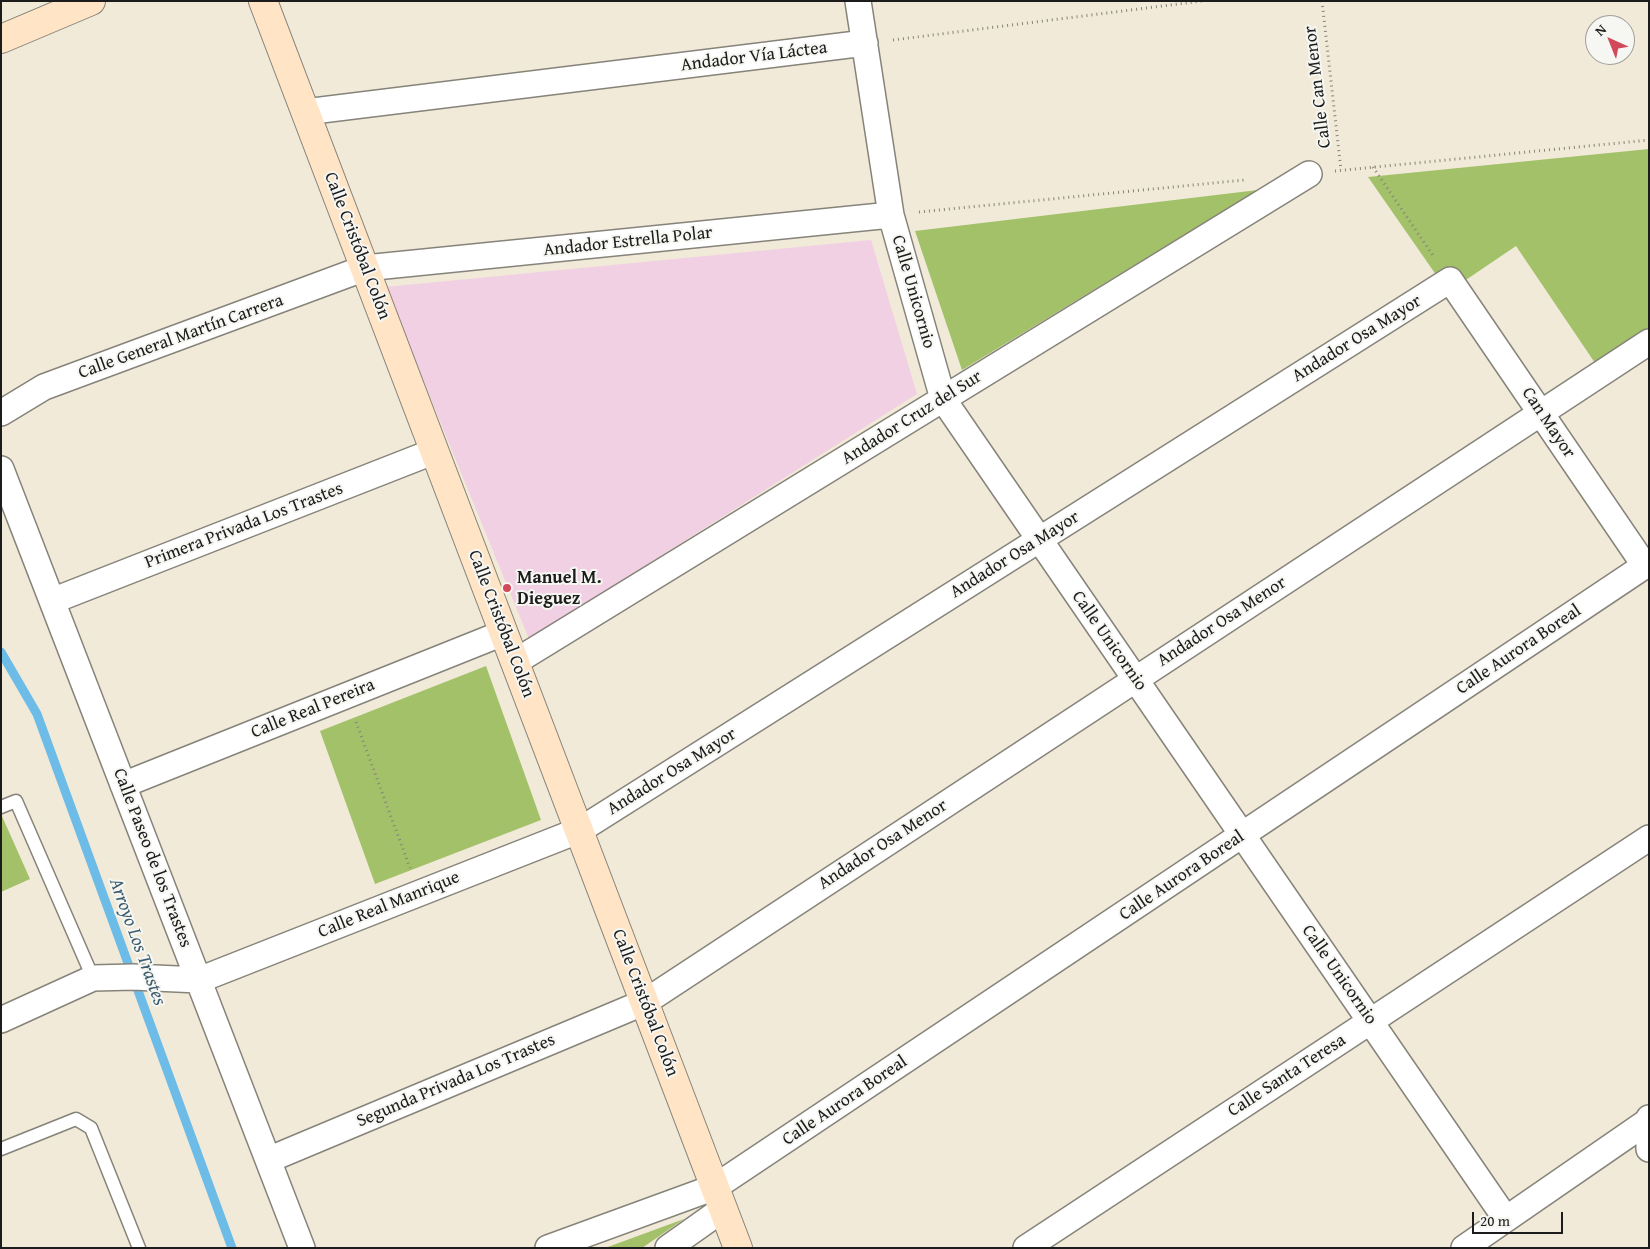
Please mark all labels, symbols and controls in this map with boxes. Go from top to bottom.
north arrow [1585,15,1635,65]
text: N [1590,19,1611,40]
street label: Calle Can Menor [1300,25,1336,149]
street label: Andador Vía Láctea [680,37,828,77]
street label: Calle Cristóbal Colón [319,169,395,323]
street label: Andador Estrella Polar [542,222,714,262]
street label: Calle Unicornio [887,233,939,351]
street label: Calle General Martín Carrera [76,290,286,384]
street label: Andador Osa Mayor [1288,291,1426,387]
street label: Andador Cruz del Sur [838,366,986,470]
street label: Can Mayor [1516,383,1580,463]
street label: Primera Privada Los Trastes [142,478,346,574]
street label: Andador Osa Mayor [946,507,1084,603]
street label: Calle Cristóbal Colón [463,547,539,701]
place label: Manuel M. Dieguez [517,567,602,610]
street label: Andador Osa Menor [1153,572,1291,672]
marker: Manuel M. Dieguez [501,582,513,594]
street label: Calle Unicornio [1067,587,1151,695]
street label: Calle Aurora Boreal [1452,600,1586,700]
street label: Calle Real Pereira [248,674,378,744]
street label: Andador Osa Mayor [603,724,741,820]
street label: Calle Paseo de los Trastes [108,765,196,951]
street label: Andador Osa Menor [814,795,952,895]
street label: Calle Aurora Boreal [1115,826,1249,926]
street label: Calle Real Manrique [315,867,463,943]
water label: Arroyo Los Trastes [103,875,171,1009]
street label: Calle Unicornio [1297,921,1381,1029]
street label: Calle Cristóbal Colón [607,926,683,1080]
street label: Segunda Privada Los Trastes [354,1029,558,1133]
street label: Calle Santa Teresa [1224,1030,1350,1122]
street label: Calle Aurora Boreal [778,1051,912,1151]
scale bar [1475,1202,1566,1234]
text: 20 m [1480,1210,1510,1231]

